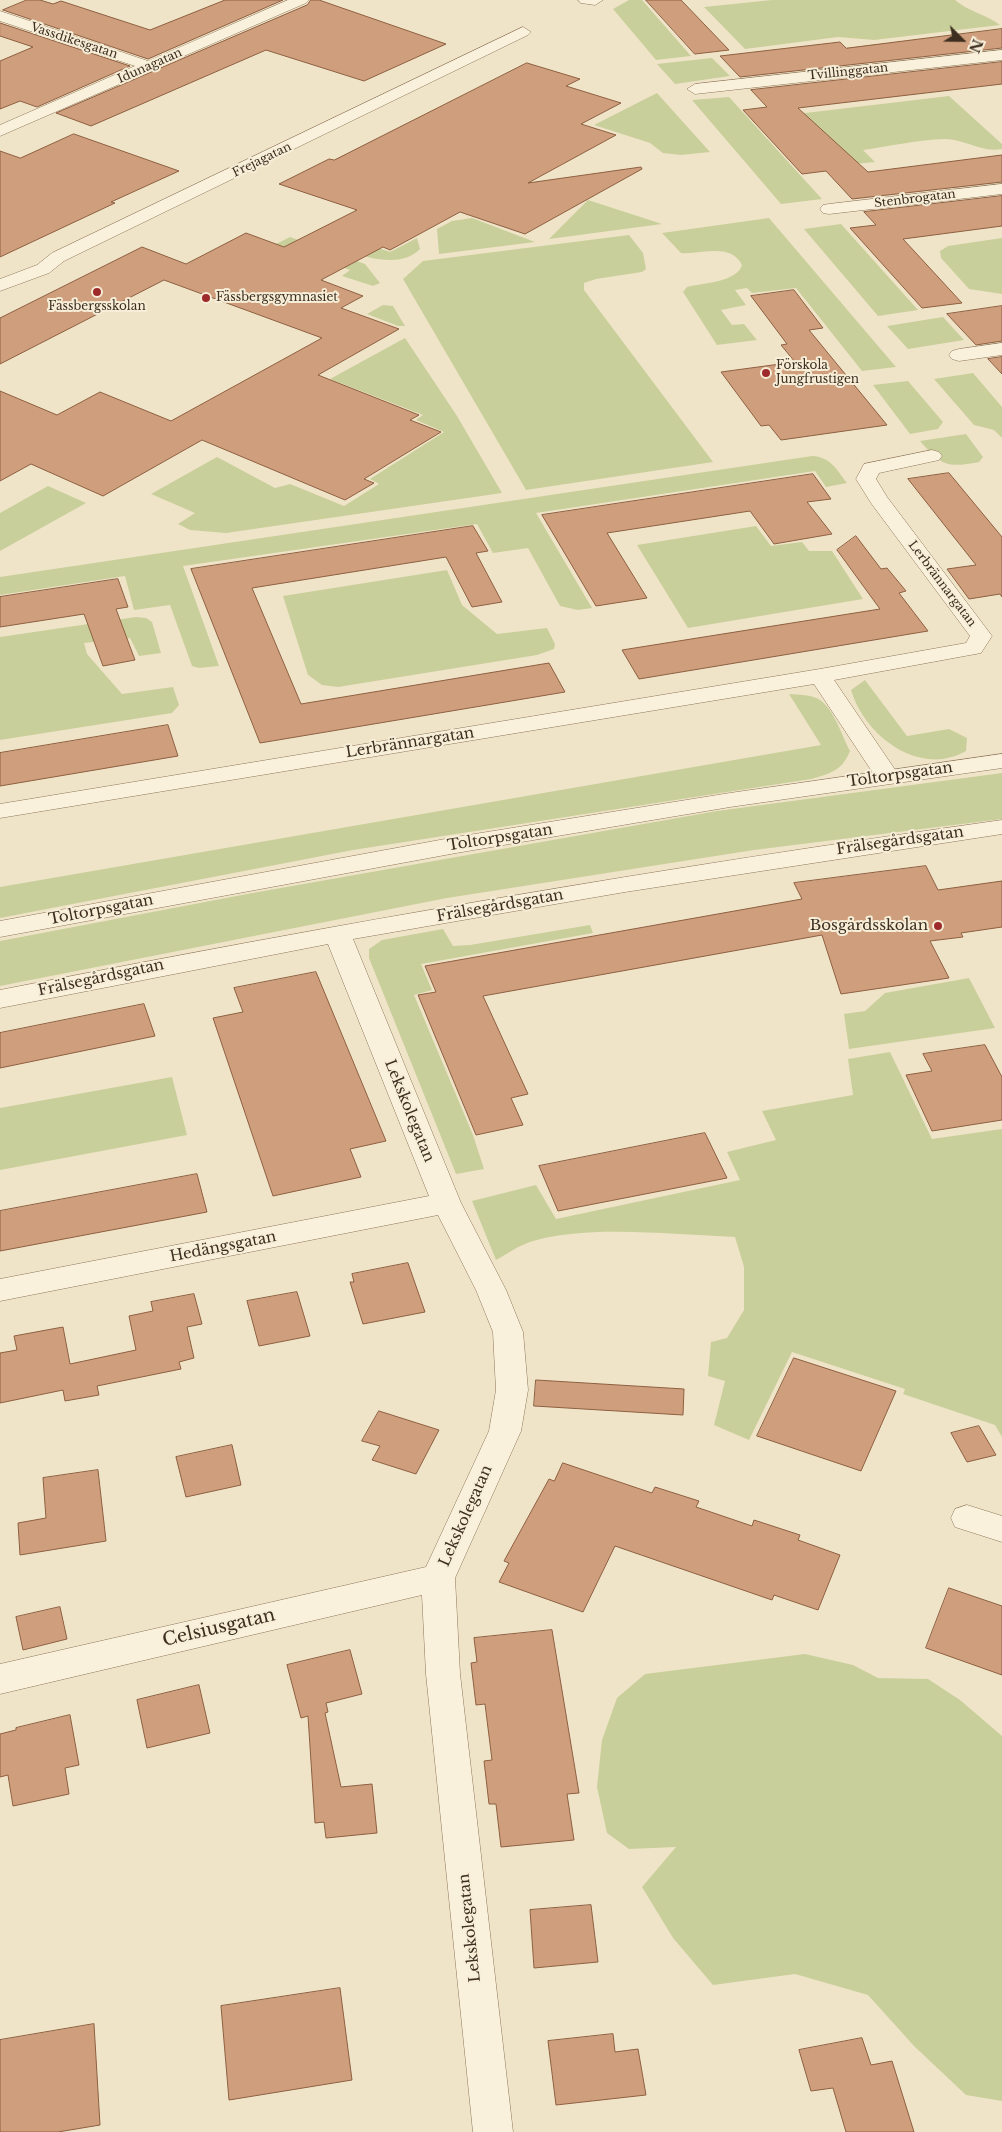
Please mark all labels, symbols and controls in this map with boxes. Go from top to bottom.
north arrow [937,15,987,65]
street label: Vassdikesgatan [29,20,119,62]
text: N [965,36,987,55]
street label: Idunagatan [116,45,184,87]
street label: Tvillinggatan [807,61,889,83]
street label: Frejagatan [230,140,294,180]
street label: Stenbrogatan [873,187,957,211]
marker: Fässbergsskolan [91,286,103,298]
place label: Fässbergsgymnasiet [216,291,338,305]
marker: Fässbergsgymnasiet [200,292,212,304]
place label: Fässbergsskolan [48,300,146,314]
place label: Förskola Jungfrustigen [776,359,859,387]
marker: Förskola Jungfrustigen [760,367,772,379]
street label: Lerbrännargatan [905,538,979,630]
street label: Lerbrännargatan [345,724,475,762]
street label: Toltorpsgatan [846,759,954,791]
street label: Toltorpsgatan [446,821,554,855]
street label: Frälsegårdsgatan [835,823,965,859]
street label: Frälsegårdsgatan [435,886,565,926]
street label: Toltorpsgatan [47,891,155,929]
place label: Bosgårdsskolan [810,917,928,935]
marker: Bosgårdsskolan [932,920,944,932]
street label: Frälsegårdsgatan [36,956,166,1000]
street label: Lekskolegatan [380,1057,438,1165]
street label: Hedängsgatan [168,1228,278,1266]
street label: Lekskolegatan [436,1462,496,1570]
street label: Celsiusgatan [161,1605,277,1651]
street label: Lekskolegatan [455,1873,485,1983]

